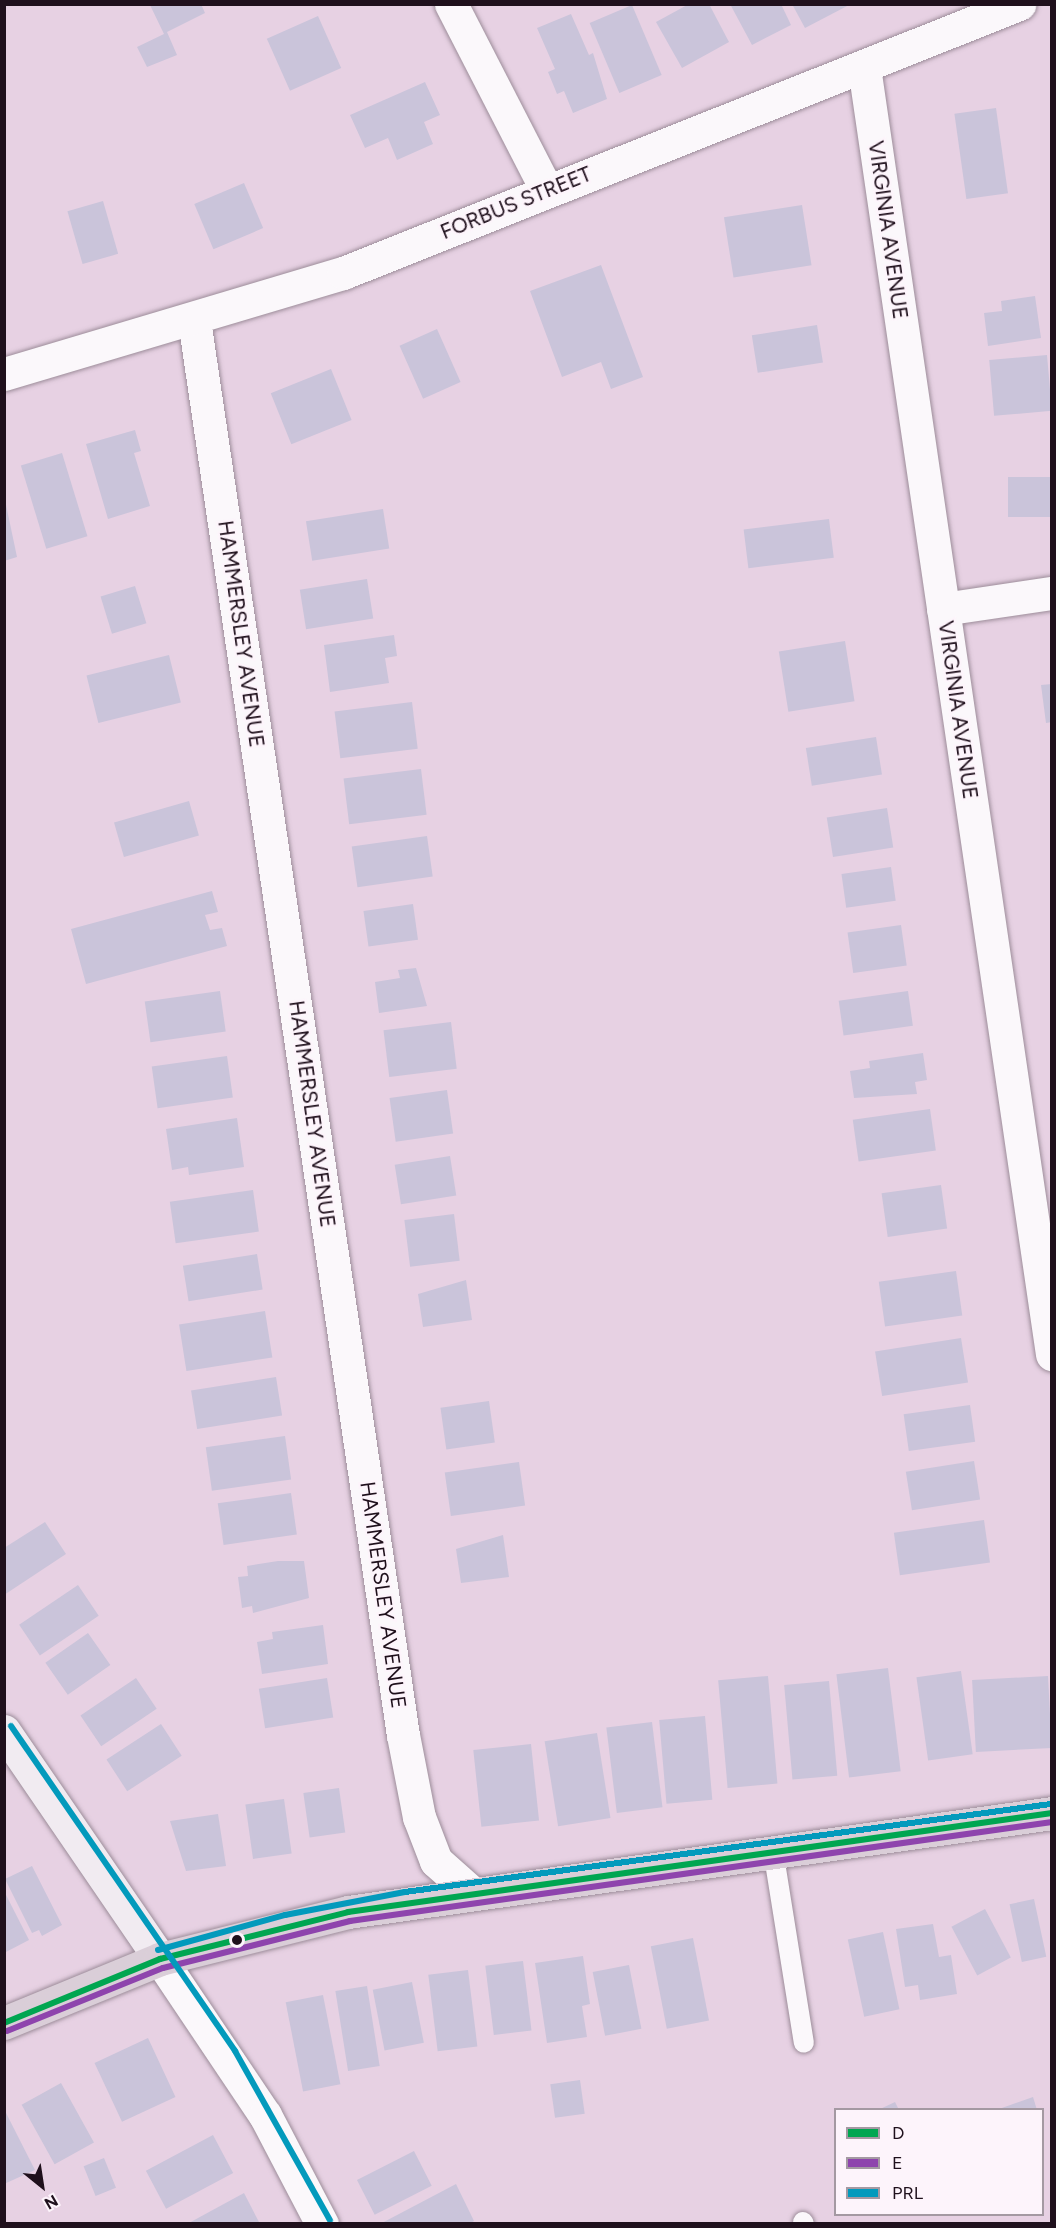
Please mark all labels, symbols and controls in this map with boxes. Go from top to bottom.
street label: VIRGINIA AVENUE [863,139,913,321]
street label: FORBUS STREET [437,161,595,245]
street label: HAMMERSLEY AVENUE [213,519,269,749]
street label: VIRGINIA AVENUE [933,619,983,801]
street label: HAMMERSLEY AVENUE [284,999,340,1229]
street label: HAMMERSLEY AVENUE [355,1480,411,1710]
unlabelled marker [231,1934,243,1946]
legend [834,2108,1044,2216]
text: D [892,2122,904,2144]
text: E [892,2152,903,2174]
north arrow [12,2156,72,2216]
text: PRL [892,2182,923,2204]
text: N [41,2191,61,2213]

